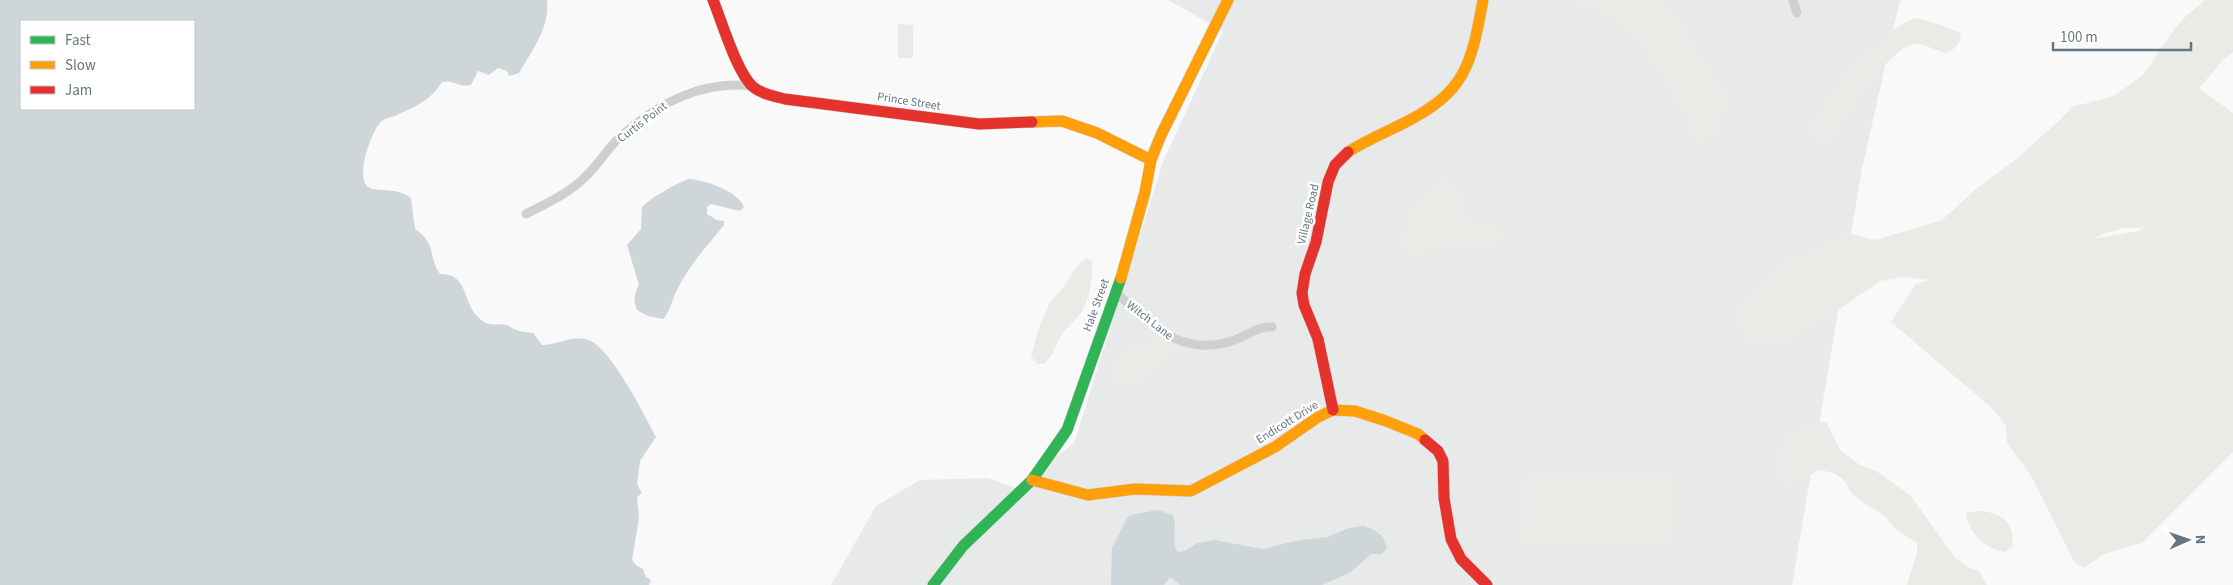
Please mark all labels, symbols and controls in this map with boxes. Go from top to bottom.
legend [20,20,195,110]
scale bar [2053,20,2190,52]
text: 100 m [2060,27,2098,48]
text: Fast [65,30,91,51]
text: Slow [65,55,96,76]
text: Jam [65,80,92,101]
street label: Prince Street [876,88,942,115]
street label: Curtis Point [614,98,671,147]
street label: Village Road [1293,182,1324,246]
street label: Hale Street [1079,276,1114,334]
street label: Witch Lane [1123,297,1177,344]
street label: Endicott Drive [1253,397,1322,448]
north arrow [2163,515,2213,565]
text: N [2190,535,2210,545]

